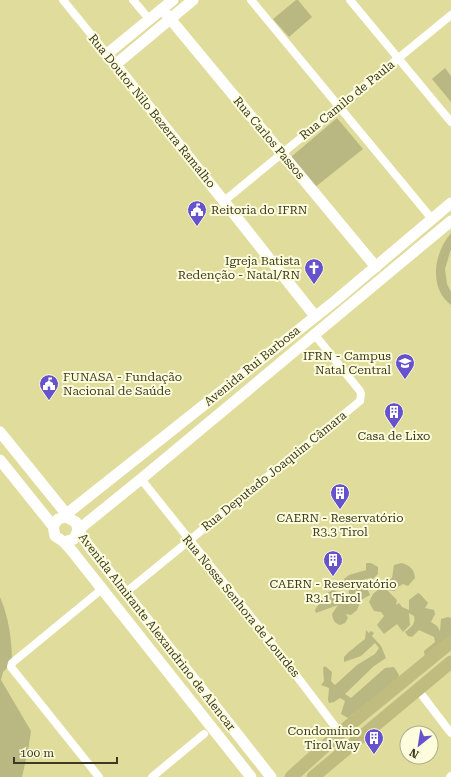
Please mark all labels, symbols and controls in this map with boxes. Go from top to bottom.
street label: Rua Doutor Nilo Bezerra Ramalho [86,31,218,191]
street label: Rua Camilo de Paula [297,57,398,143]
street label: Rua Carlos Passos [230,94,308,182]
public building icon: Reitoria do IFRN [186,199,208,227]
place label: Reitoria do IFRN [211,203,308,217]
place label: Igreja Batista Redenção - Natal/RN [178,254,300,282]
church icon: Igreja Batista Redenção - Natal/RN [303,257,325,285]
street label: Avenida Rui Barbosa [201,323,303,409]
place label: IFRN - Campus Natal Central [303,349,391,377]
school or university icon: IFRN - Campus Natal Central [394,352,416,380]
place label: FUNASA - Fundação Nacional de Saúde [63,370,182,398]
public building icon: FUNASA - Fundação Nacional de Saúde [38,373,60,401]
building icon: Casa de Lixo [383,401,405,429]
street label: Rua Deputado Joaquim Câmara [199,408,350,534]
place label: Casa de Lixo [357,429,431,443]
building icon: CAERN - Reservatório R3.3 Tirol [329,482,351,510]
place label: CAERN - Reservatório R3.3 Tirol [276,511,404,539]
street label: Avenida Almirante Alexandrino de Alencar [76,530,239,734]
street label: Rua Nossa Senhora de Lourdes [179,532,303,680]
building icon: CAERN - Reservatório R3.1 Tirol [322,549,344,577]
place label: CAERN - Reservatório R3.1 Tirol [269,577,397,605]
place label: Condomínio Tirol Way [287,724,361,752]
north arrow [399,725,439,765]
building icon: Condomínio Tirol Way [363,727,385,755]
scale bar [14,739,117,765]
text: N [407,745,421,761]
text: 100 m [20,746,54,760]

